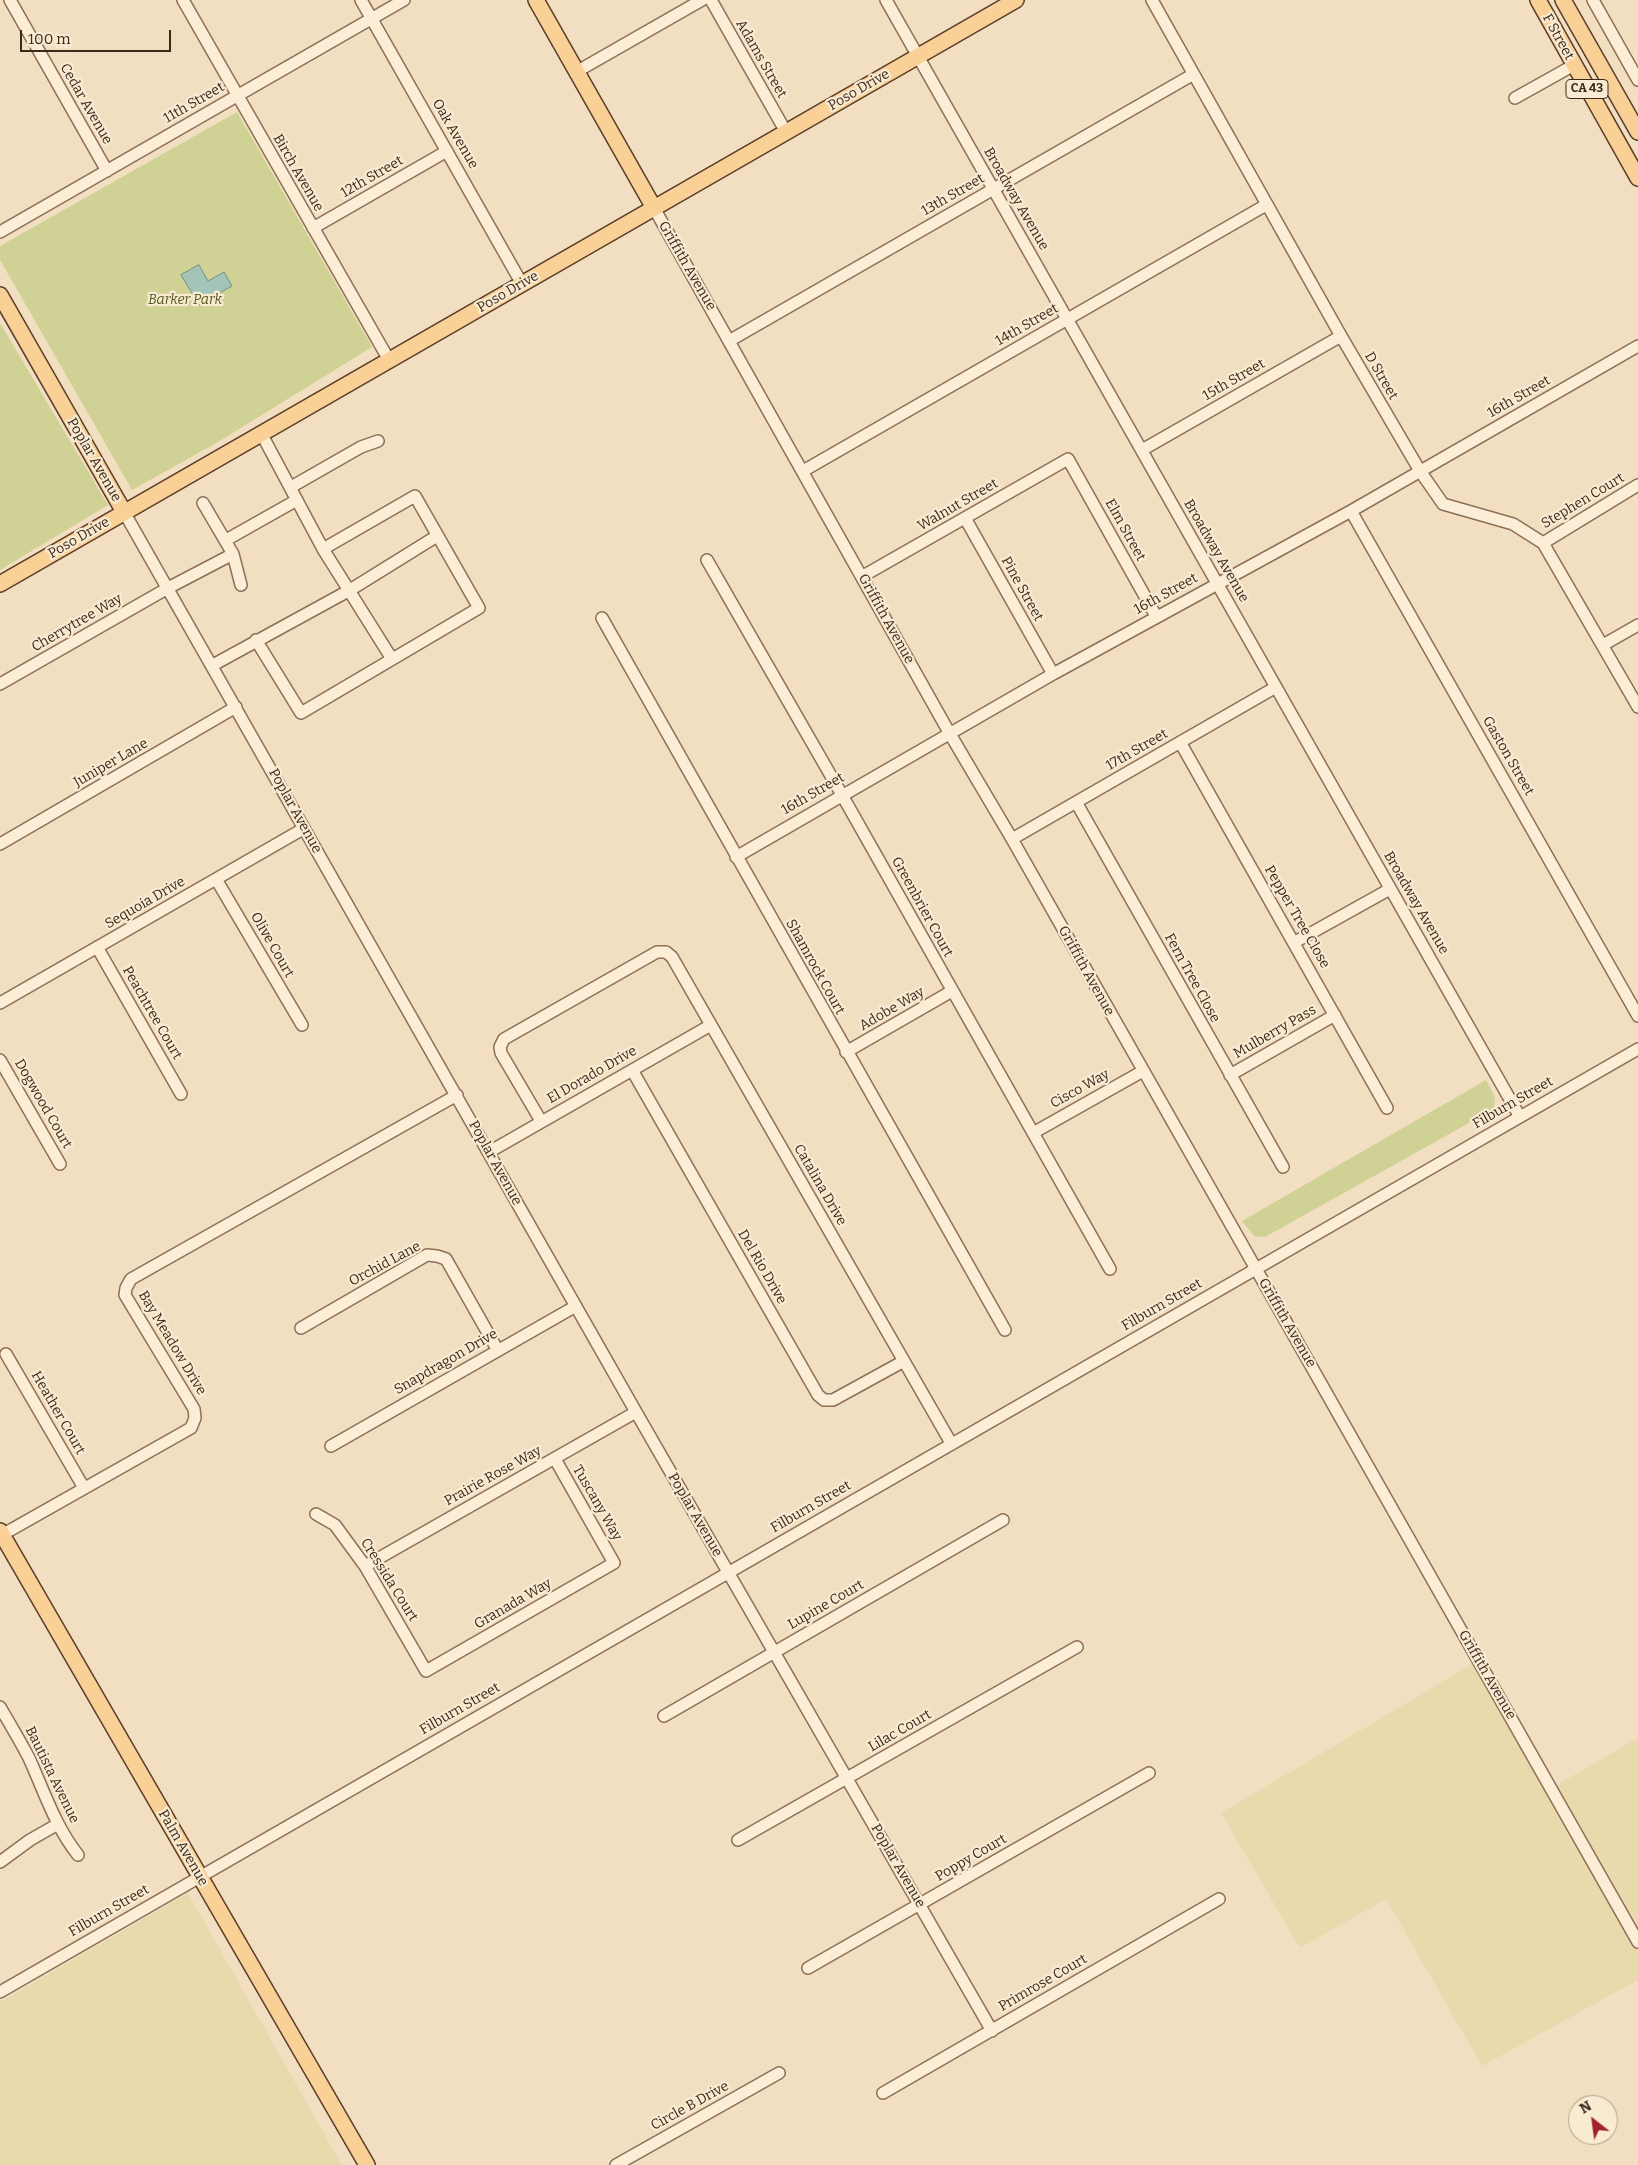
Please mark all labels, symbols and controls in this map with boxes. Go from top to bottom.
street label: F Street [1538,11,1578,63]
street label: Adams Street [732,17,790,101]
scale bar [22,20,174,52]
text: 100 m [28,30,71,48]
street label: Cedar Avenue [56,61,116,147]
street label: Poso Drive [825,66,893,114]
street label: 11th Street [161,79,227,127]
road number: CA 43 [1566,80,1608,98]
street label: Oak Avenue [428,96,482,172]
street label: Birch Avenue [269,131,327,215]
street label: Broadway Avenue [980,145,1052,253]
street label: 12th Street [338,152,406,202]
street label: 13th Street [919,170,987,220]
street label: Griffith Avenue [655,218,719,314]
street label: Poso Drive [474,268,542,316]
park label: Barker Park [148,292,222,308]
street label: 14th Street [993,300,1061,350]
street label: D Street [1361,349,1401,403]
street label: 15th Street [1200,355,1268,405]
street label: 16th Street [1485,372,1553,422]
street label: Poplar Avenue [63,415,125,505]
street label: Stephen Court [1538,470,1628,532]
street label: Walnut Street [915,475,1001,535]
street label: Elm Street [1101,496,1149,564]
street label: Broadway Avenue [1180,497,1252,605]
street label: Poso Drive [45,514,113,562]
street label: Pine Street [997,554,1047,624]
street label: 16th Street [1131,570,1201,618]
street label: Griffith Avenue [854,571,918,667]
street label: Cherrytree Way [29,590,125,656]
street label: Gaston Street [1479,713,1537,799]
street label: 17th Street [1103,726,1171,774]
street label: Juniper Lane [71,735,151,791]
street label: Poplar Avenue [265,766,325,856]
street label: 16th Street [779,769,847,819]
street label: Broadway Avenue [1380,849,1452,957]
street label: Greenbrier Court [888,854,956,960]
street label: Pepper Tree Close [1261,863,1333,971]
street label: Sequoia Drive [102,873,188,933]
street label: Olive Court [247,909,297,981]
street label: Shamrock Court [782,916,848,1018]
street label: Griffith Avenue [1054,923,1118,1019]
street label: Fern Tree Close [1161,930,1223,1026]
street label: Peachtree Court [119,963,185,1063]
street label: Adobe Way [856,984,928,1034]
street label: Mulberry Pass [1231,1002,1319,1062]
street label: El Dorado Drive [544,1043,640,1107]
street label: Dogwood Court [11,1056,75,1152]
street label: Cisco Way [1047,1066,1113,1112]
street label: Filburn Street [1470,1073,1556,1133]
street label: Poplar Avenue [465,1118,525,1208]
street label: Catalina Drive [790,1141,850,1229]
street label: Del Rio Drive [734,1227,790,1307]
street label: Orchid Lane [346,1238,424,1290]
street label: Filburn Street [1119,1275,1205,1335]
street label: Griffith Avenue [1255,1275,1319,1371]
street label: Bay Meadow Drive [134,1288,210,1398]
street label: Snapdragon Drive [391,1326,501,1398]
street label: Heather Court [27,1368,89,1458]
street label: Prairie Rose Way [442,1442,544,1510]
street label: Tuscany Way [569,1462,625,1544]
street label: Poplar Avenue [664,1470,726,1560]
street label: Filburn Street [768,1477,854,1537]
street label: Cressida Court [357,1535,421,1625]
street label: Granada Way [471,1575,555,1633]
street label: Lupine Court [785,1577,867,1633]
street label: Griffith Avenue [1455,1627,1519,1723]
street label: Filburn Street [417,1679,503,1739]
street label: Lilac Court [866,1706,934,1756]
street label: Bautista Avenue [21,1724,83,1826]
street label: Palm Avenue [154,1807,212,1889]
street label: Poplar Avenue [867,1821,929,1911]
street label: Poppy Court [932,1831,1010,1885]
street label: Filburn Street [66,1881,152,1941]
street label: Primrose Court [996,1951,1090,2015]
street label: Circle B Drive [648,2078,732,2134]
north arrow [1568,2095,1618,2145]
text: N [1577,2097,1595,2118]

